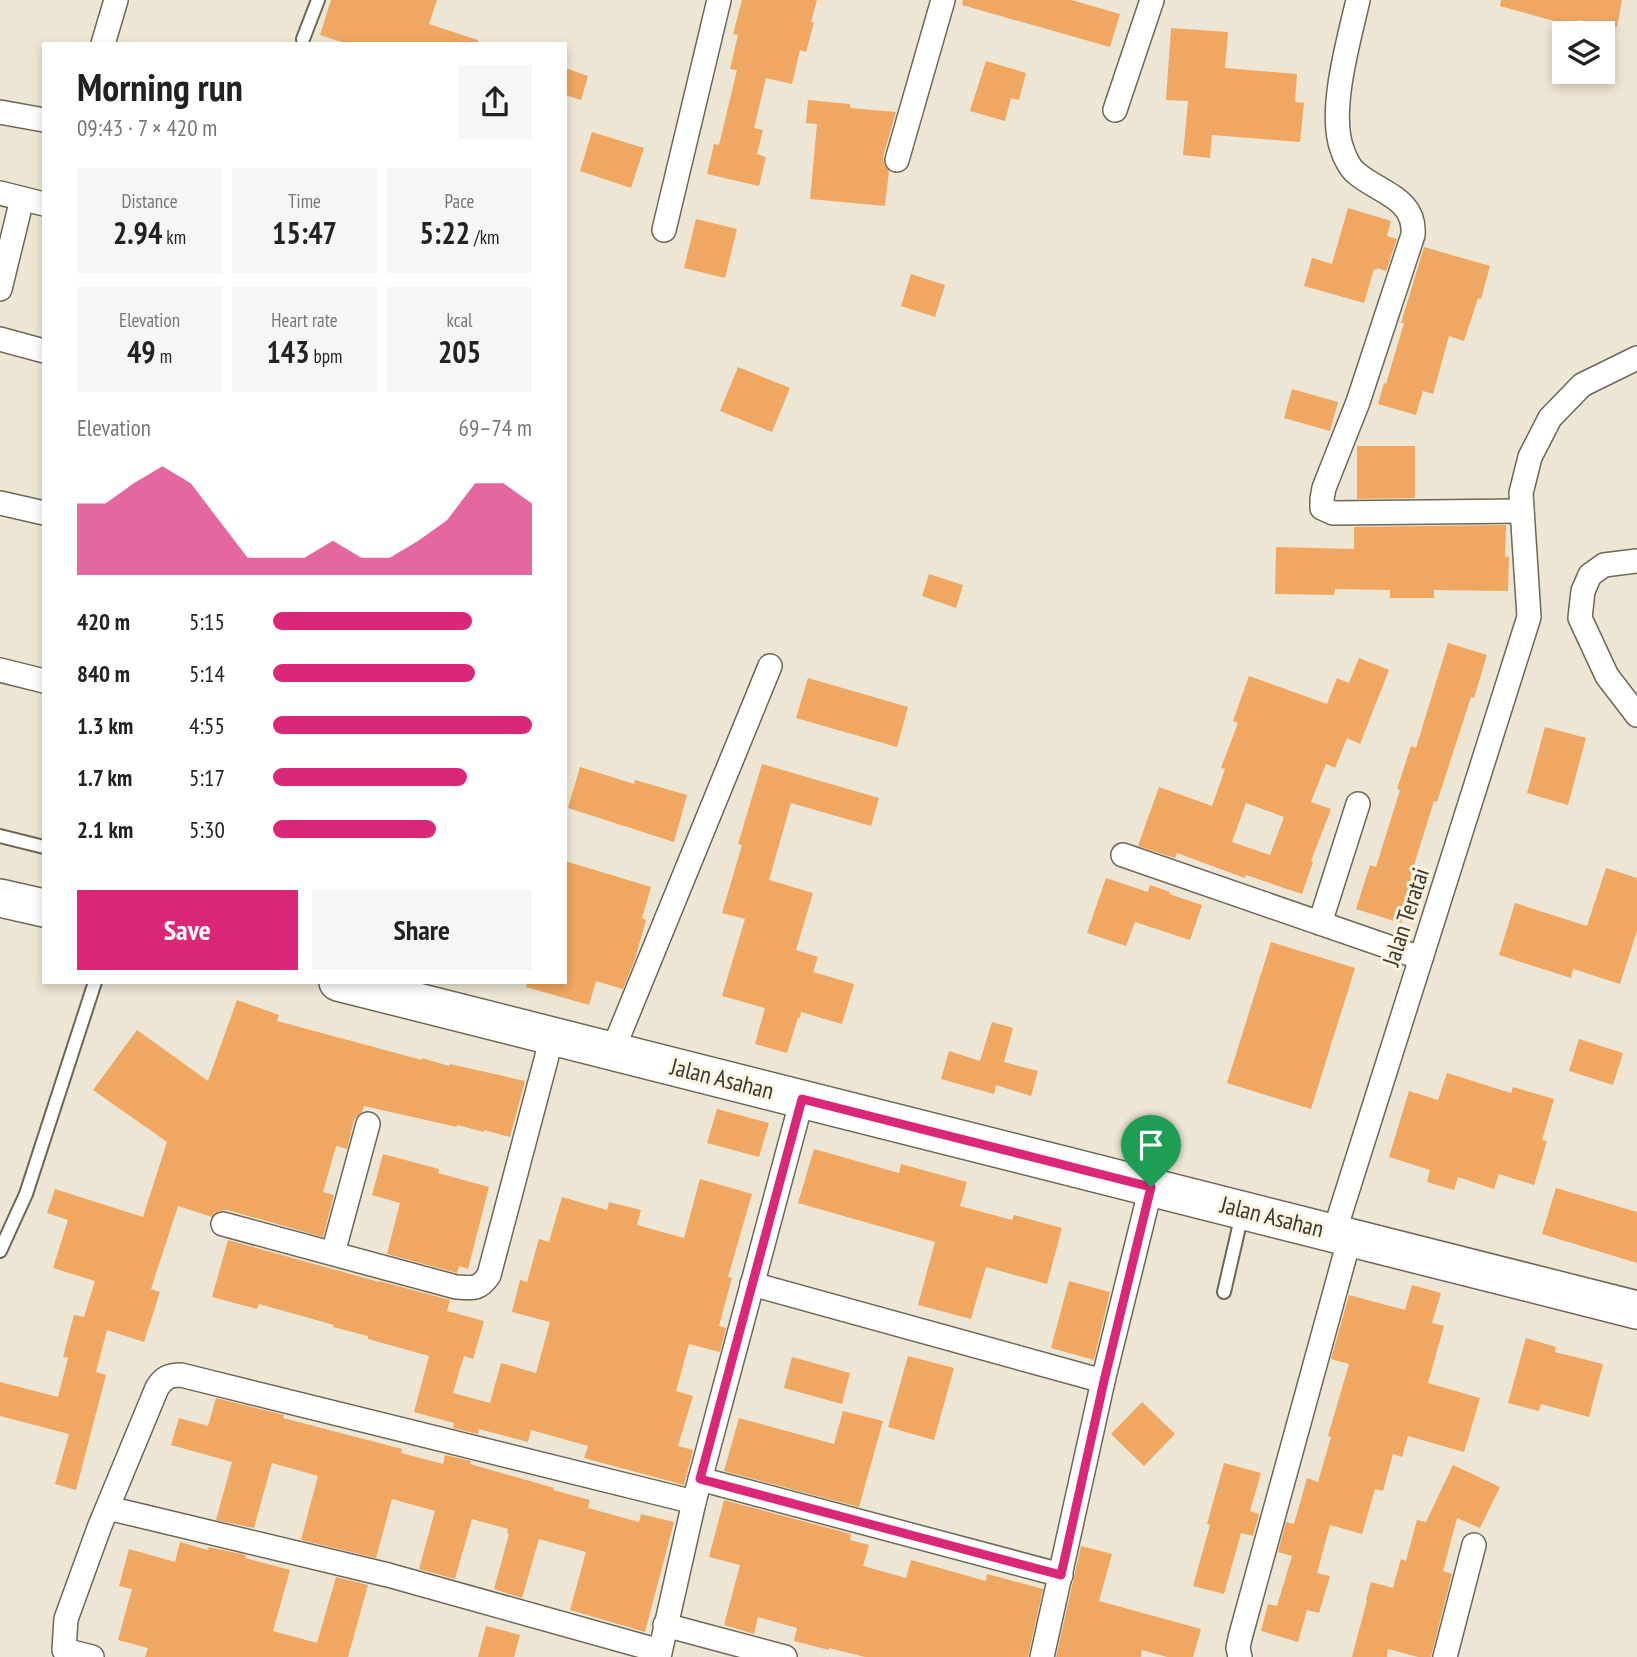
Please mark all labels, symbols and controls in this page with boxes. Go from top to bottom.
map controls [1552,21,1615,84]
button: layers [1552,21,1615,84]
text: Morning run [77,62,243,111]
button: share [458,65,532,139]
text: 09:43 · 7 × 420 m [77,113,217,142]
text: Distance [122,189,177,213]
text: Time [288,189,321,213]
text: Pace [445,189,474,213]
text: 2.94 [113,213,162,252]
text: 15:47 [272,213,337,252]
text: 5:22 [420,213,470,252]
text: km [162,225,186,249]
text: /km [470,225,499,249]
text: Elevation [119,308,180,332]
text: Heart rate [271,308,338,332]
text: kcal [447,308,472,332]
text: 49 [127,332,156,371]
text: 143 [267,332,310,371]
text: 205 [438,332,481,371]
text: m [156,344,172,368]
text: bpm [310,344,342,368]
text: Elevation [77,413,151,442]
text: 69–74 m [459,413,532,442]
text: 420 m [77,607,130,636]
text: 5:15 [189,607,225,636]
text: 840 m [77,659,130,688]
text: 5:14 [189,659,225,688]
text: 1.3 km [77,711,133,740]
text: 4:55 [189,711,225,740]
text: 1.7 km [77,763,132,792]
text: 5:17 [189,763,225,792]
text: 2.1 km [77,815,133,844]
text: 5:30 [189,815,225,844]
street label: Jalan Teratai [1375,864,1436,971]
button: Save [77,890,298,970]
button: Share [312,890,532,970]
street label: Jalan Asahan [666,1050,777,1106]
pin [1121,1115,1181,1187]
icon: arrive [1132,1126,1170,1164]
street label: Jalan Asahan [1216,1188,1327,1244]

